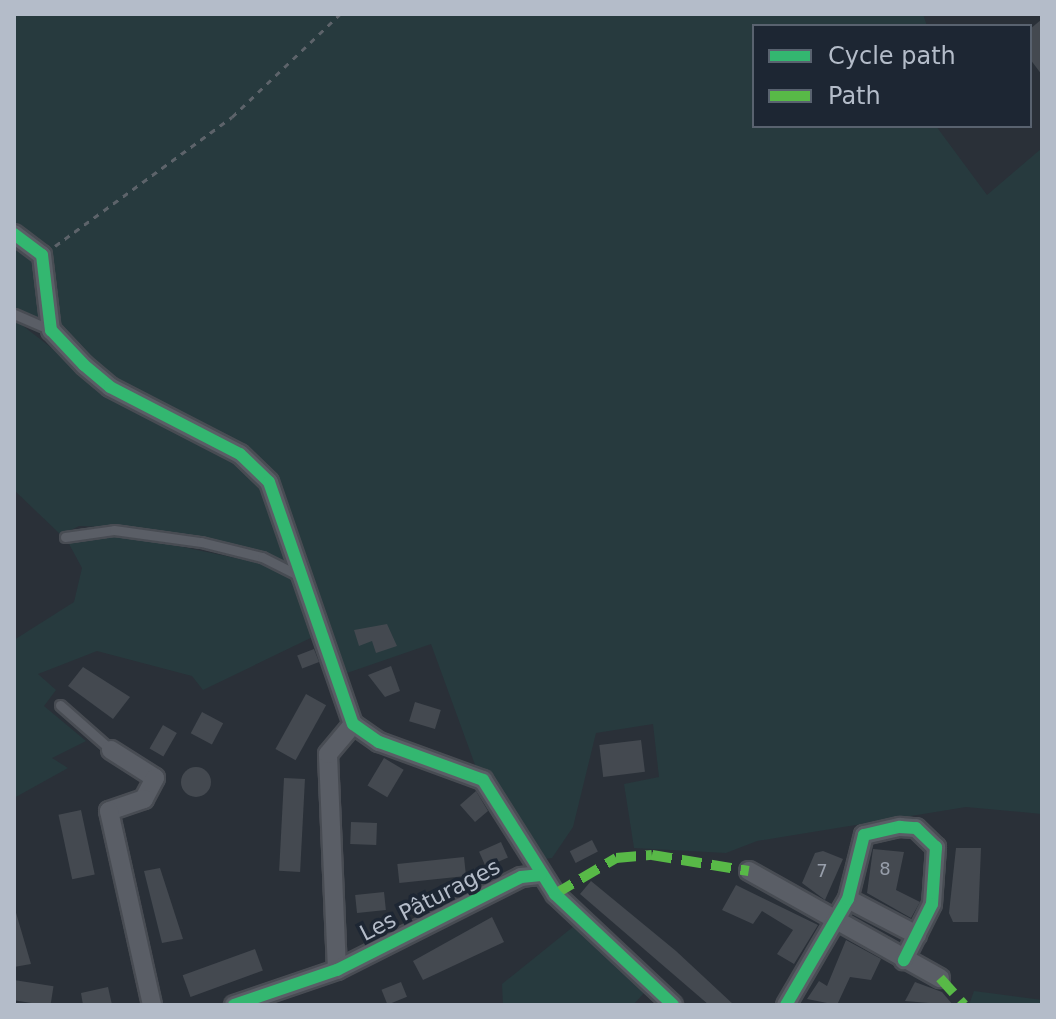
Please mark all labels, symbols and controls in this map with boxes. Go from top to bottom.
legend [752,24,1032,128]
text: Cycle path [828,42,956,70]
text: Path [828,82,881,110]
street label: Les Pâturages [356,853,504,947]
house number: 8 [879,858,891,880]
house number: 7 [816,860,828,882]

